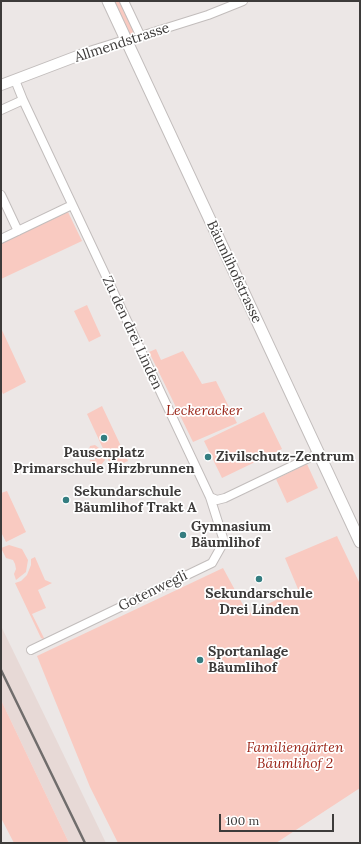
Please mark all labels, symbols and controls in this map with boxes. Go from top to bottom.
street label: Allmendstrasse [72,20,172,66]
street label: Bäumlihofstrasse [203,218,265,326]
street label: Zu den drei Linden [98,274,166,392]
park label: Leckeracker [166,403,242,419]
marker: Pausenplatz Primarschule Hirzbrunnen [99,433,109,443]
place label: Pausenplatz Primarschule Hirzbrunnen [13,445,195,478]
place label: Zivilschutz-Zentrum [216,449,354,465]
marker: Zivilschutz-Zentrum [203,452,213,462]
place label: Sekundarschule Bäumlihof Trakt A [74,484,197,516]
marker: Sekundarschule Bäumlihof Trakt A [61,495,71,505]
place label: Gymnasium Bäumlihof [191,519,271,552]
marker: Gymnasium Bäumlihof [178,530,188,540]
street label: Gotenwegli [116,567,190,615]
marker: Sekundarschule Drei Linden [254,574,264,584]
place label: Sekundarschule Drei Linden [205,586,313,618]
place label: Sportanlage Bäumlihof [208,644,288,676]
marker: Sportanlage Bäumlihof [195,655,205,665]
park label: Familiengärten Bäumlihof 2 [247,740,343,772]
scale bar [221,806,336,832]
text: 100 m [226,813,259,828]

